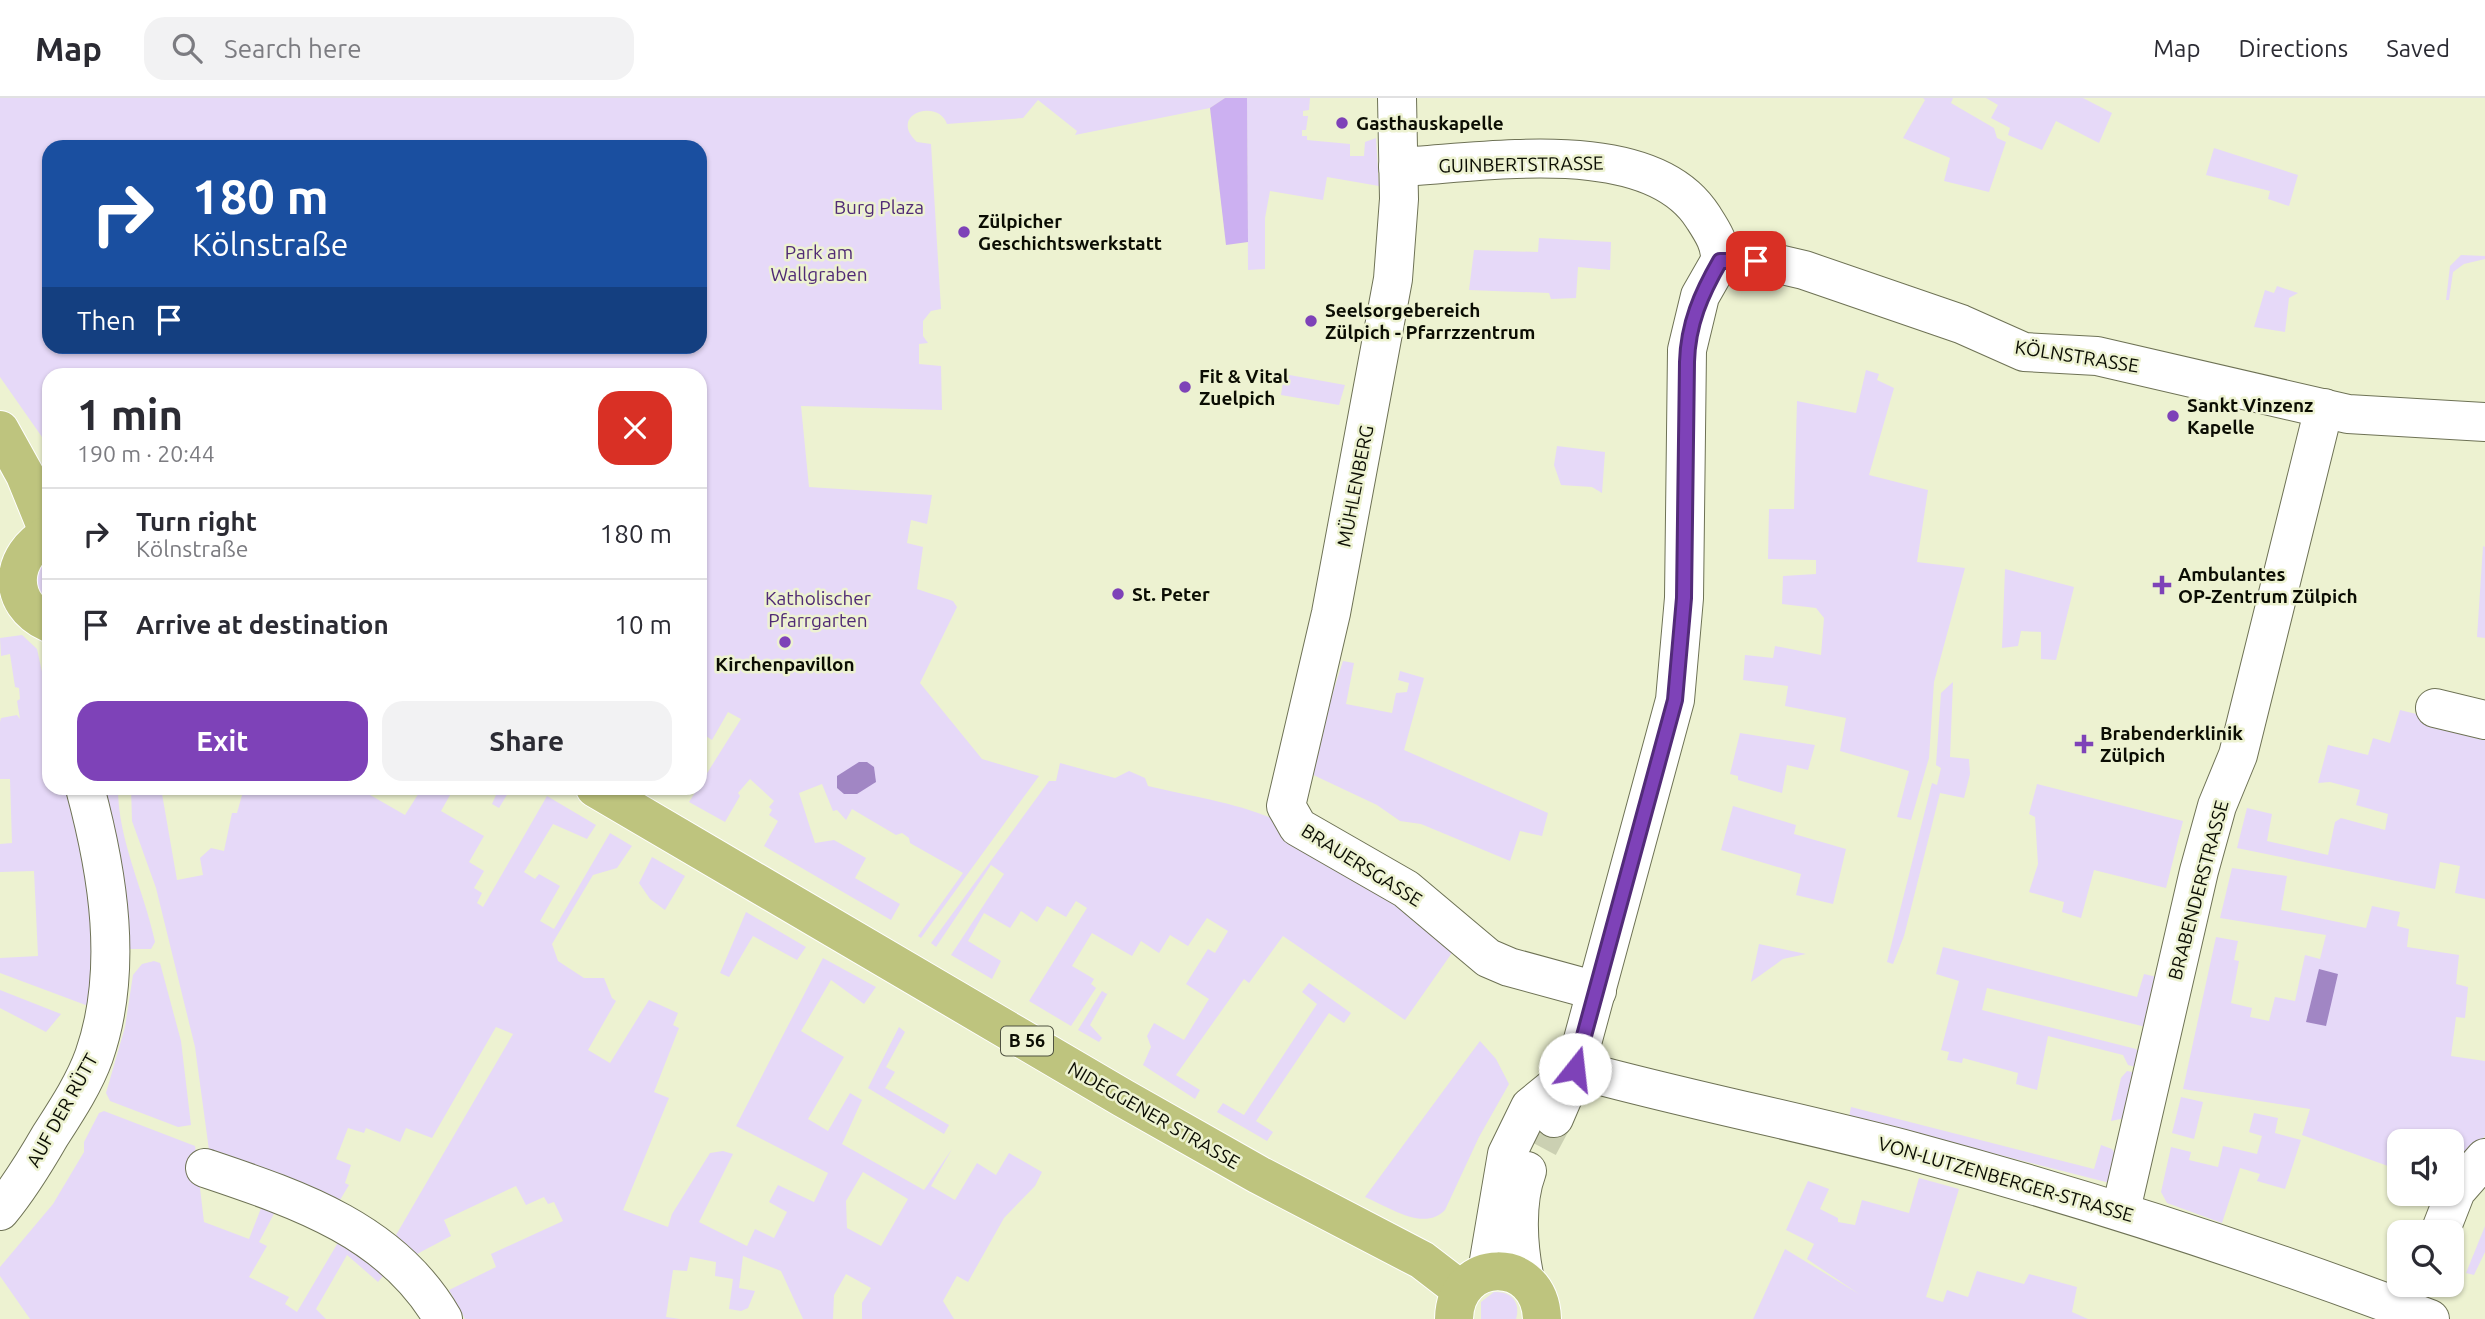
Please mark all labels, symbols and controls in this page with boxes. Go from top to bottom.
search box [144,17,634,80]
icon: search [168,29,206,67]
text: Map [35,30,102,67]
text: Search here [224,34,362,63]
text: Map [2153,35,2200,62]
text: Directions [2238,35,2348,62]
text: Saved [2386,35,2450,62]
place label: Gasthauskapelle [1356,112,1504,134]
marker: Gasthauskapelle [1334,115,1350,131]
street label: GUINBERTSTRASSE [1438,152,1604,176]
icon: right [77,168,168,259]
text: 180 m [192,168,329,223]
park label: Burg Plaza [834,196,924,218]
place label: Zülpicher Geschichtswerkstatt [978,210,1162,254]
marker: Zülpicher Geschichtswerkstatt [956,224,972,240]
text: Kölnstraße [192,226,348,262]
pin [1726,231,1786,291]
park label: Park am Wallgraben [770,241,868,285]
icon: arrive [1737,242,1775,280]
place label: Seelsorgebereich Zülpich - Pfarrzzentrum [1325,299,1535,343]
icon: arrive [150,301,188,339]
text: Then [77,306,136,335]
marker: Seelsorgebereich Zülpich - Pfarrzzentrum [1303,313,1319,329]
street label: KÖLNSTRASSE [2013,335,2141,377]
place label: Fit & Vital Zuelpich [1199,365,1289,409]
marker: Fit & Vital Zuelpich [1177,379,1193,395]
text: 1 min [77,391,183,438]
button: close [598,391,672,465]
place label: Sankt Vinzenz Kapelle [2187,394,2313,438]
marker: Sankt Vinzenz Kapelle [2165,408,2181,424]
street label: MÜHLENBERG [1332,423,1378,549]
text: 190 m · 20:44 [77,441,215,466]
text: Turn right [136,507,257,536]
icon: right [77,515,115,553]
text: 180 m [600,519,672,548]
text: Kölnstraße [136,536,248,561]
place label: Ambulantes OP-Zentrum Zülpich [2178,563,2358,607]
marker: Ambulantes OP-Zentrum Zülpich [2152,575,2172,595]
place label: St. Peter [1132,583,1210,605]
marker: St. Peter [1110,586,1126,602]
park label: Katholischer Pfarrgarten [765,587,871,631]
icon: arrive [77,606,115,644]
text: Arrive at destination [136,610,389,639]
text: 10 m [614,610,672,639]
marker: Kirchenpavillon [777,634,793,650]
place label: Kirchenpavillon [715,653,855,675]
button: Exit [77,701,368,781]
button: Share [382,701,672,781]
place label: Brabenderklinik Zülpich [2100,722,2243,766]
marker: Brabenderklinik Zülpich [2074,734,2094,754]
street label: BRABENDERSTRASSE [2163,798,2233,982]
street label: BRAUERSGASSE [1298,819,1426,911]
road number: B 56 [1001,1026,1053,1056]
position arrow [1538,1032,1612,1106]
street label: AUF DER RÜTT [22,1049,102,1171]
street label: NIDEGGENER STRASSE [1064,1057,1244,1173]
map controls [2387,1129,2464,1297]
button: sound [2387,1129,2464,1206]
street label: VON-LUTZENBERGER-STRASSE [1876,1132,2136,1226]
button: search [2387,1220,2464,1297]

